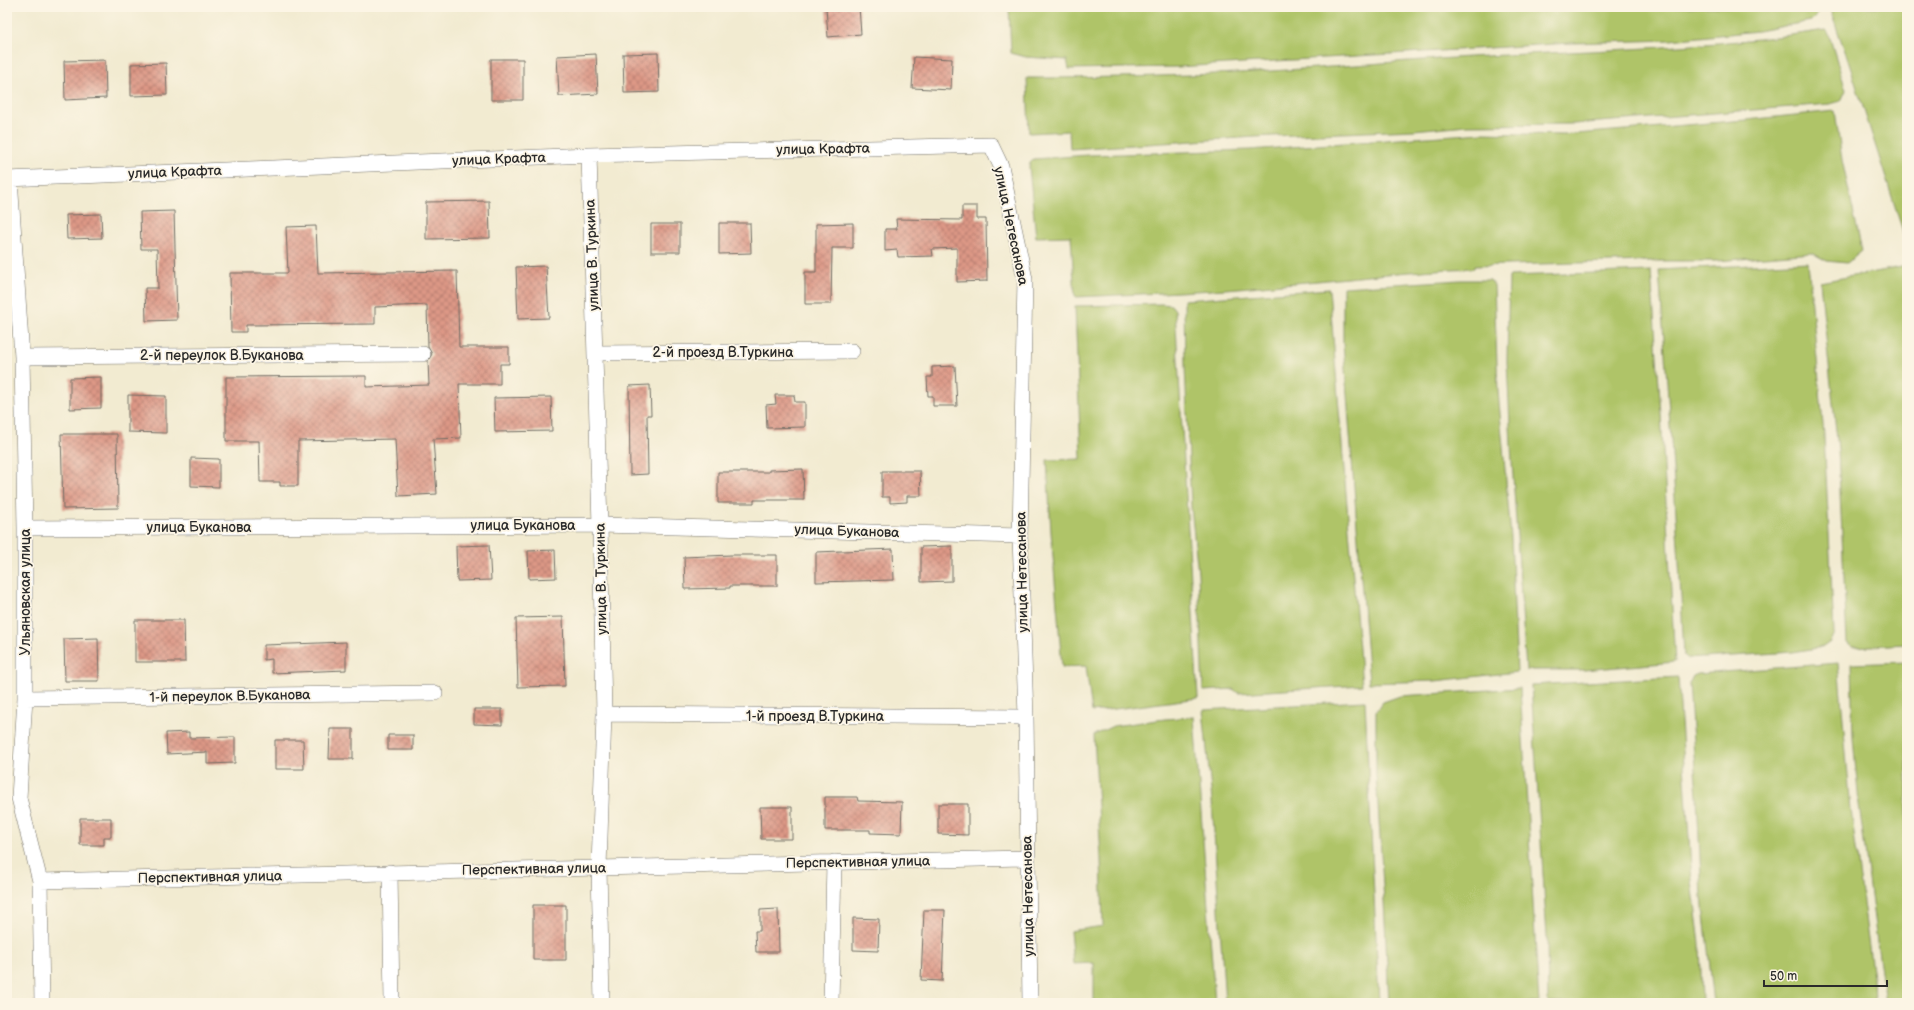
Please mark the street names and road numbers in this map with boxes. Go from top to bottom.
street label: улица Крафта [776,140,871,158]
street label: улица Крафта [452,149,547,169]
street label: улица Крафта [128,162,223,182]
street label: улица Нетесанова [990,165,1032,288]
street label: улица В. Туркина [582,198,602,311]
street label: 2-й проезд В.Туркина [653,344,794,361]
street label: 2-й переулок В.Буканова [140,347,305,364]
street label: улица Нетесанова [1012,511,1032,633]
street label: улица Буканова [471,517,576,534]
street label: улица Буканова [147,519,252,536]
street label: улица Буканова [794,521,900,541]
street label: улица В. Туркина [592,522,610,635]
street label: Ульяновская улица [17,528,34,656]
street label: 1-й переулок В.Буканова [149,686,311,706]
street label: 1-й проезд В.Туркина [746,708,885,725]
street label: улица Нетесанова [1018,835,1038,957]
street label: Перспективная улица [786,852,931,872]
street label: Перспективная улица [462,859,607,879]
street label: Перспективная улица [138,867,283,887]

